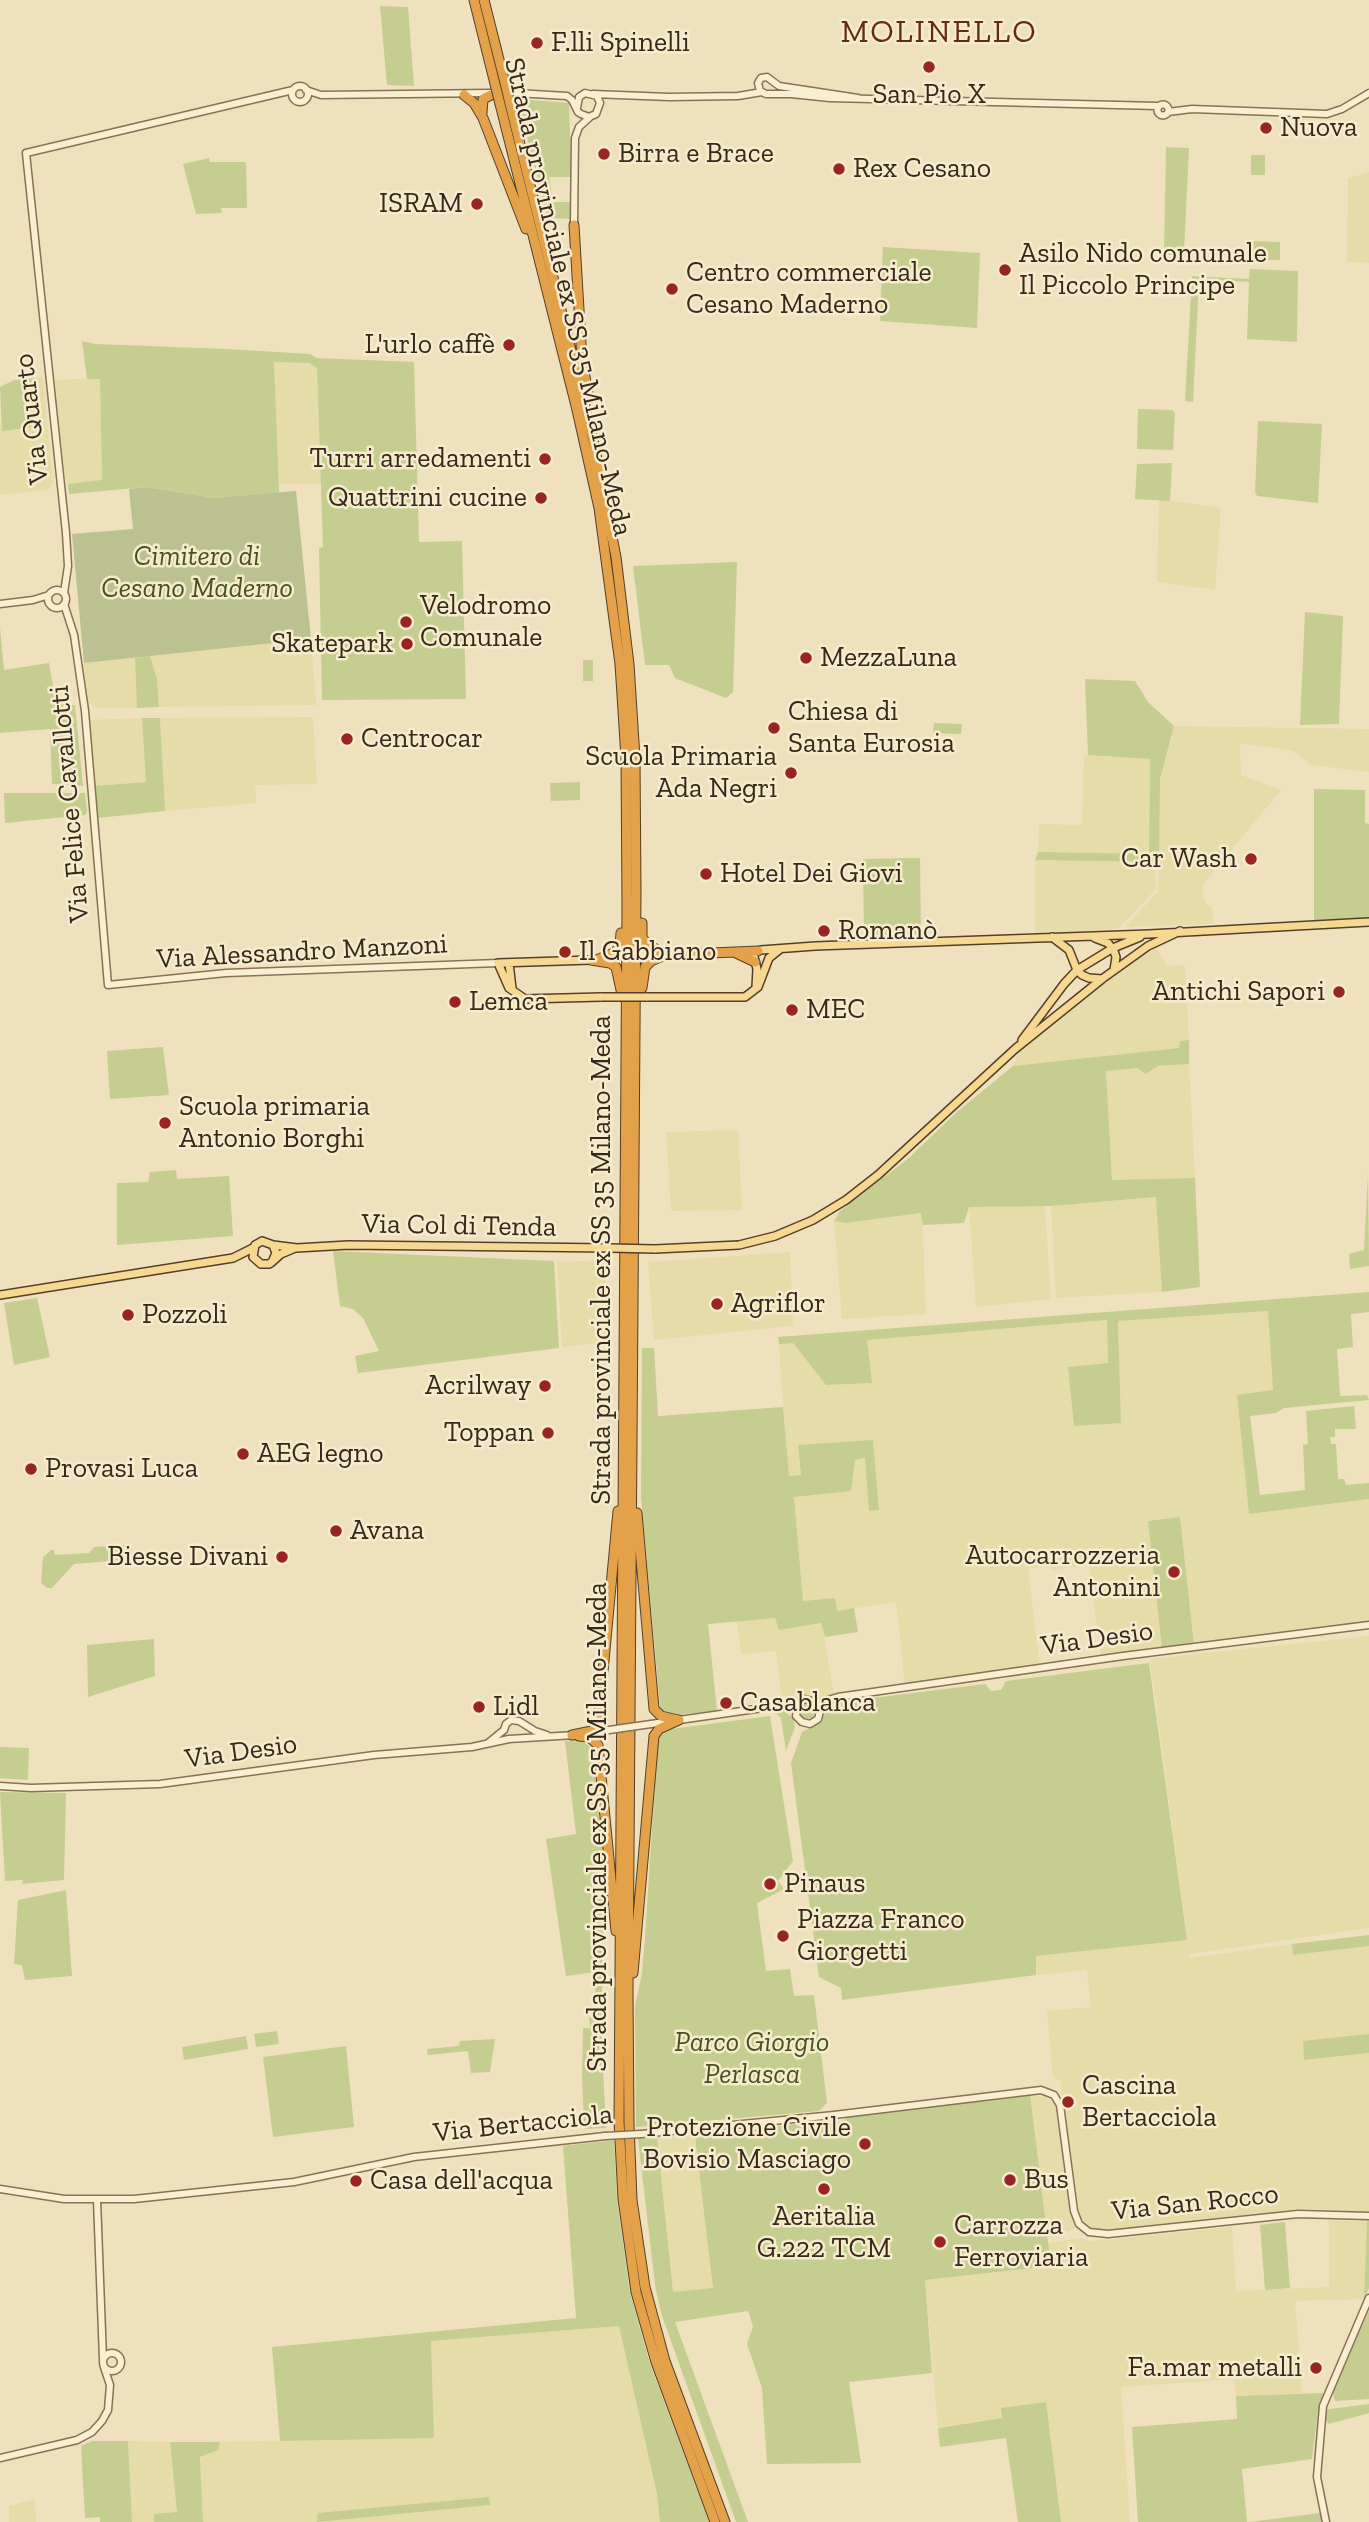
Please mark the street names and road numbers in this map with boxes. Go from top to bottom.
street label: Strada provinciale ex SS 35 Milano-Meda [497,55,639,539]
street label: Via Quarto [7,352,57,486]
street label: Via Felice Cavallotti [43,684,97,924]
street label: Via Alessandro Manzoni [156,928,448,976]
street label: Strada provinciale ex SS 35 Milano-Meda [585,1015,619,1505]
street label: Via Col di Tenda [361,1208,557,1244]
street label: Strada provinciale ex SS 35 Milano-Meda [581,1582,615,2072]
street label: Via Desio [1039,1615,1155,1663]
street label: Via Desio [183,1728,299,1776]
street label: Via Bertacciola [432,2098,614,2150]
street label: Via San Rocco [1110,2178,1280,2228]

